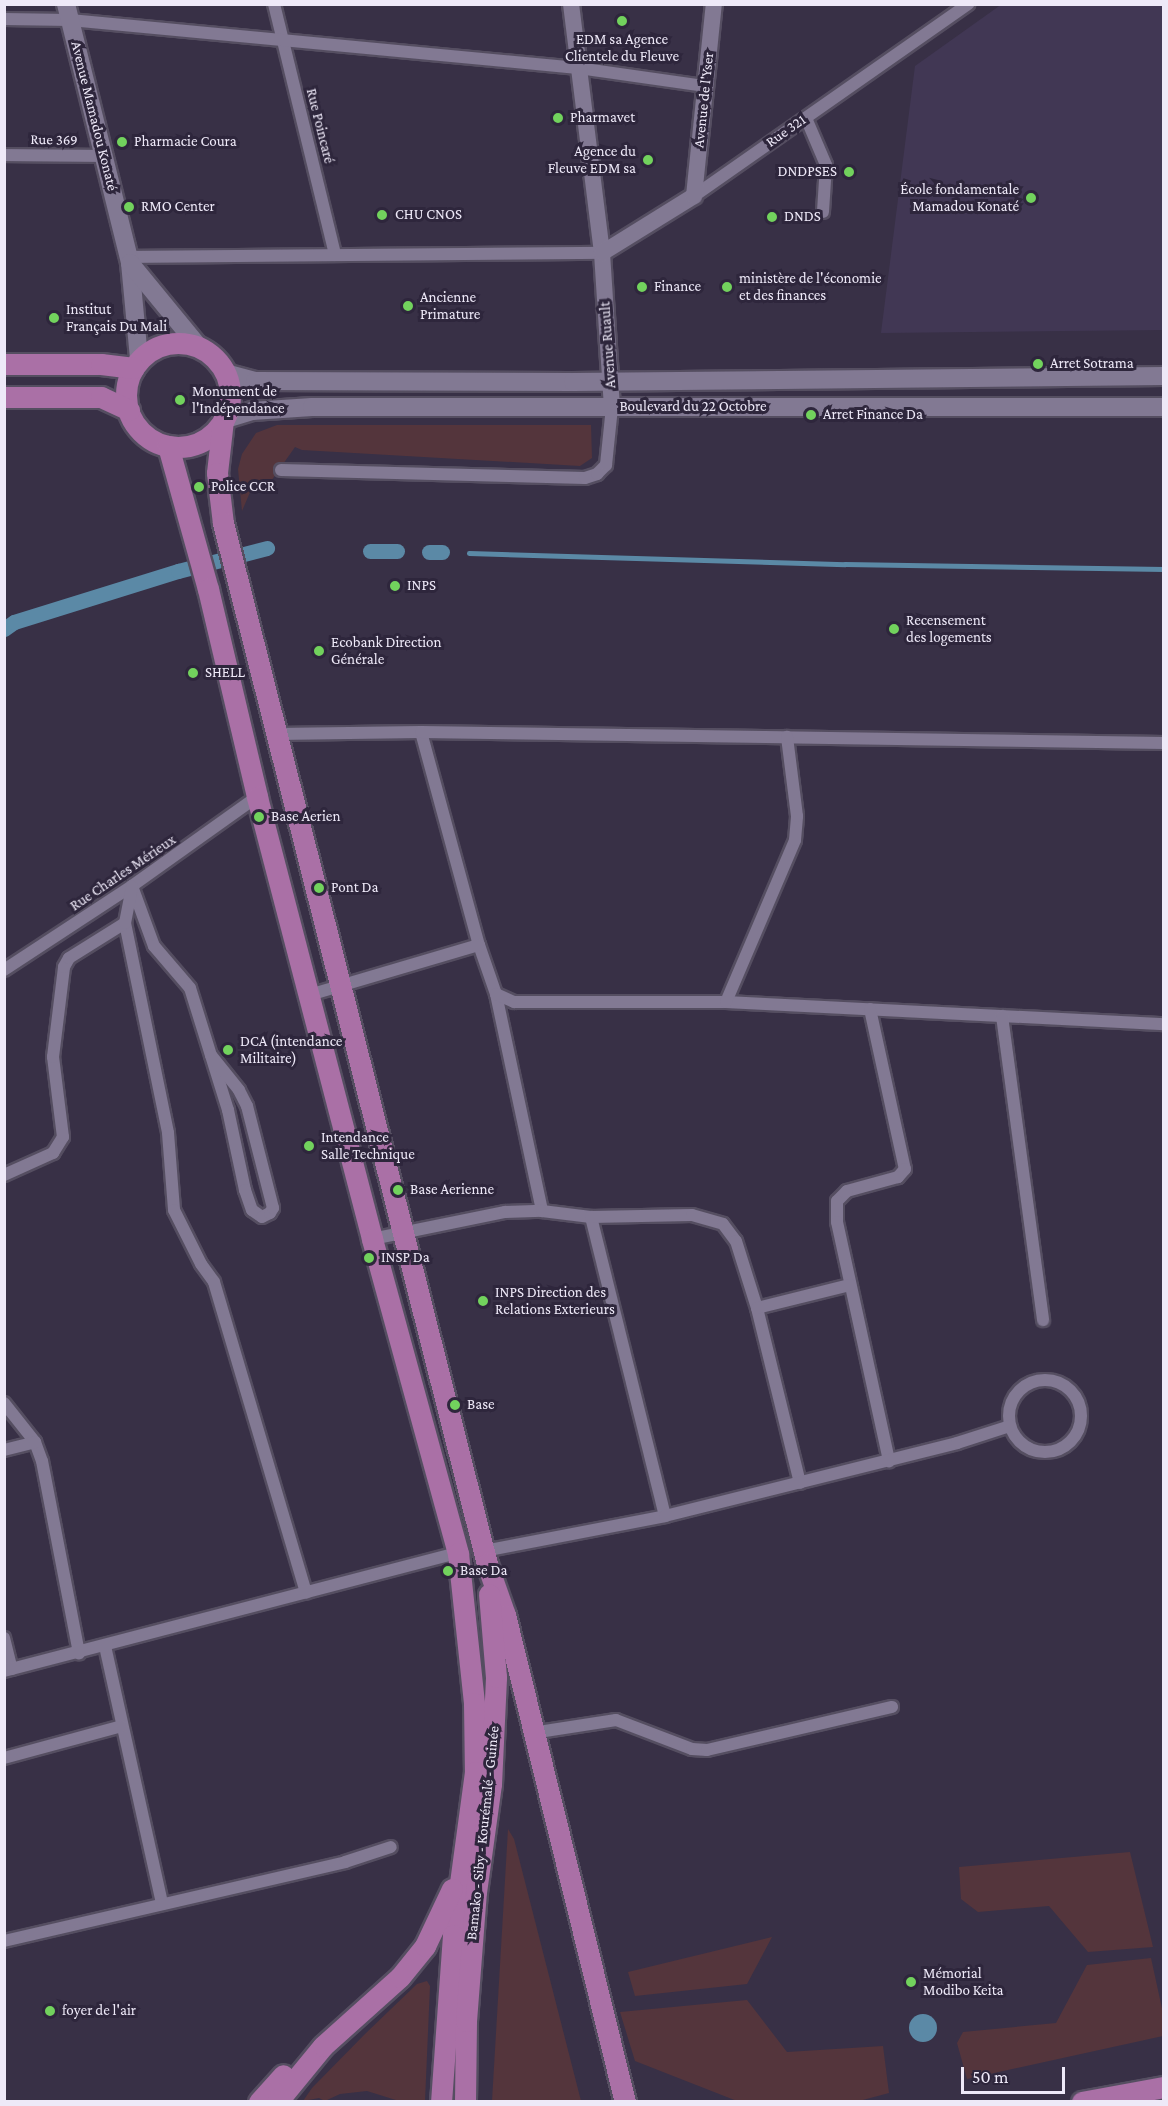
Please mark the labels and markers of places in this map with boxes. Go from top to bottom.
marker: EDM sa Agence Clientele du Fleuve [615,14,629,28]
place label: EDM sa Agence Clientele du Fleuve [565,30,679,65]
place label: Pharmavet [570,109,635,127]
marker: Pharmavet [551,111,565,125]
place label: Pharmacie Coura [134,133,237,151]
marker: Pharmacie Coura [115,135,129,149]
place label: Agence du Fleuve EDM sa [548,142,636,177]
marker: Agence du Fleuve EDM sa [641,153,655,167]
place label: DNDPSES [777,163,837,181]
marker: DNDPSES [842,165,856,179]
place label: École fondamentale Mamadou Konaté [900,180,1019,215]
marker: École fondamentale Mamadou Konaté [1024,191,1038,205]
place label: RMO Center [141,198,215,216]
marker: RMO Center [122,200,136,214]
marker: CHU CNOS [373,206,391,224]
place label: CHU CNOS [395,206,462,224]
place label: DNDS [784,208,821,226]
marker: DNDS [765,210,779,224]
place label: ministère de l'économie et des finances [739,269,882,304]
place label: Finance [654,278,701,296]
marker: Finance [635,280,649,294]
marker: ministère de l'économie et des finances [720,280,734,294]
place label: Ancienne Primature [420,288,480,323]
marker: Ancienne Primature [401,299,415,313]
place label: Institut Français Du Mali [66,300,167,335]
marker: Institut Français Du Mali [47,311,61,325]
place label: Arret Sotrama [1050,355,1134,373]
marker: Arret Sotrama [1031,357,1045,371]
place label: Monument de l'Indépendance [192,382,285,417]
marker: Monument de l'Indépendance [173,393,187,407]
place label: Arret Finance Da [823,406,923,424]
marker: Arret Finance Da [804,408,818,422]
place label: Police CCR [211,478,275,496]
marker: Police CCR [192,480,206,494]
place label: INPS [407,577,436,595]
marker: INPS [388,579,402,593]
place label: Recensement des logements [906,611,992,646]
marker: Recensement des logements [887,622,901,636]
place label: Ecobank Direction Générale [331,633,442,668]
marker: Ecobank Direction Générale [312,644,326,658]
place label: SHELL [205,664,245,682]
marker: SHELL [186,666,200,680]
place label: Base Aerien [271,808,340,826]
marker: Base Aerien [252,810,266,824]
place label: Pont Da [331,879,378,897]
marker: Pont Da [312,881,326,895]
place label: DCA (intendance Militaire) [240,1032,342,1067]
marker: DCA (intendance Militaire) [221,1043,235,1057]
place label: Intendance Salle Technique [321,1128,415,1163]
marker: Intendance Salle Technique [302,1139,316,1153]
place label: Base Aerienne [410,1181,494,1199]
marker: Base Aerienne [391,1183,405,1197]
place label: INSP Da [381,1249,430,1267]
marker: INSP Da [362,1251,376,1265]
place label: INPS Direction des Relations Exterieurs [495,1283,615,1318]
marker: INPS Direction des Relations Exterieurs [476,1294,490,1308]
place label: Base [467,1396,495,1414]
marker: Base [448,1398,462,1412]
place label: Base Da [460,1562,507,1580]
marker: Base Da [441,1564,455,1578]
place label: Mémorial Modibo Keita [923,1964,1003,1999]
marker: Mémorial Modibo Keita [904,1975,918,1989]
place label: foyer de l'air [62,2002,136,2020]
marker: foyer de l'air [43,2004,57,2018]

